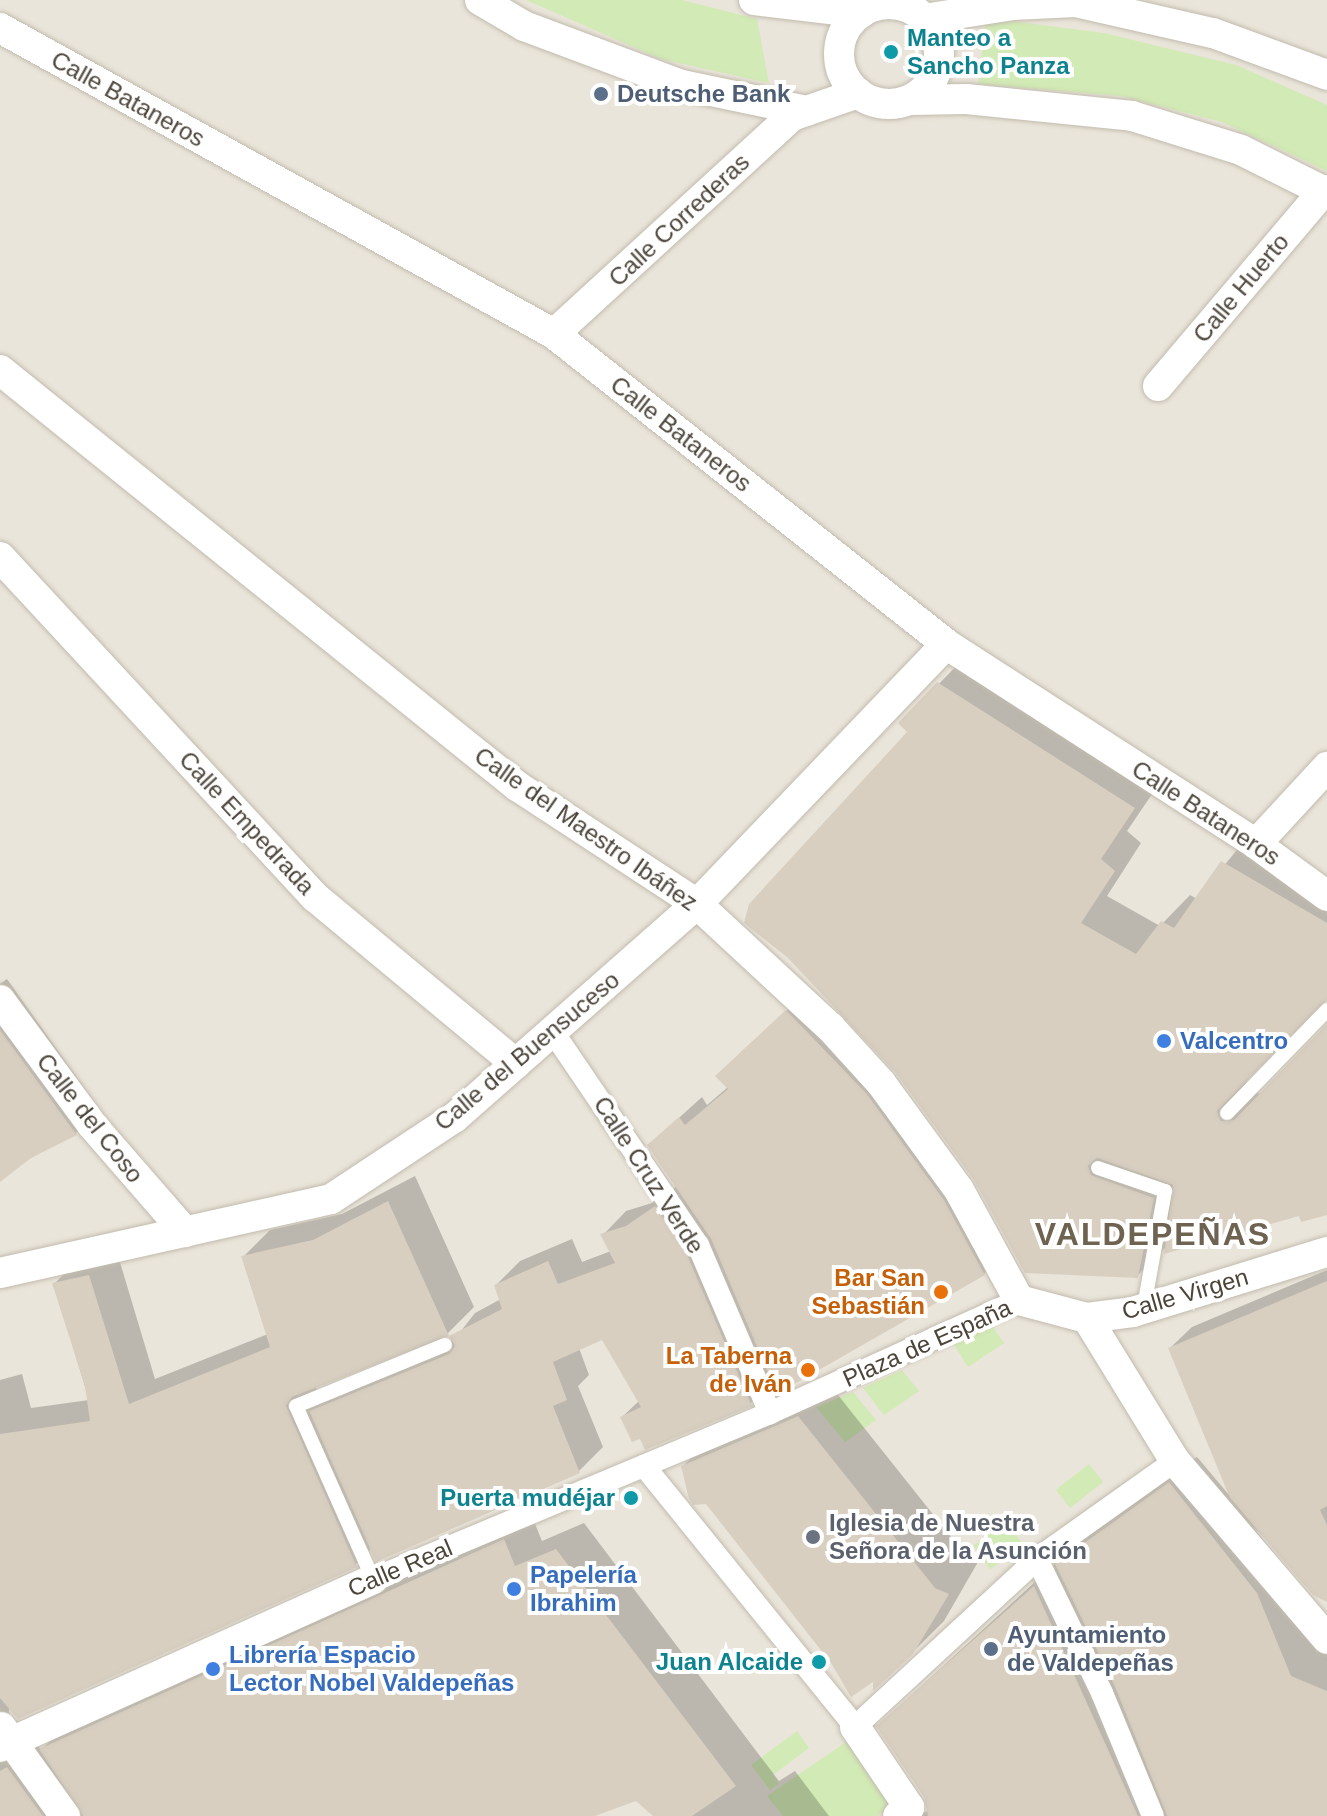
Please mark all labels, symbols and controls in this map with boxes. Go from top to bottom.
place label: Manteo a Sancho Panza [907,24,1070,80]
marker: Manteo a Sancho Panza [882,43,900,61]
street label: Calle Bataneros [46,45,210,153]
place label: Deutsche Bank [617,80,790,108]
marker: Deutsche Bank [592,85,610,103]
street label: Calle Correderas [603,148,755,292]
street label: Calle Huerto [1187,228,1295,348]
street label: Calle Bataneros [605,370,757,498]
street label: Calle del Maestro Ibáñez [469,741,703,917]
street label: Calle Empedrada [173,745,321,901]
street label: Calle Bataneros [1127,754,1285,872]
street label: Calle del Buensuceso [429,965,625,1137]
place label: Valcentro [1180,1027,1288,1055]
marker: Valcentro [1155,1032,1173,1050]
street label: Calle del Coso [31,1048,149,1188]
street label: Calle Cruz Verde [588,1091,710,1259]
district label: VALDEPEÑAS [1035,1215,1271,1253]
street label: Calle Virgen [1118,1262,1252,1326]
place label: Bar San Sebastián [812,1264,925,1320]
marker: Bar San Sebastián [932,1283,950,1301]
street label: Plaza de España [838,1293,1016,1393]
place label: La Taberna de Iván [666,1342,792,1398]
marker: La Taberna de Iván [799,1361,817,1379]
place label: Puerta mudéjar [440,1484,615,1512]
marker: Puerta mudéjar [622,1489,640,1507]
place label: Iglesia de Nuestra Señora de la Asunción [829,1509,1088,1565]
marker: Iglesia de Nuestra Señora de la Asunción [804,1528,822,1546]
street label: Calle Real [343,1533,457,1603]
place label: Papelería Ibrahim [530,1561,637,1617]
marker: Papelería Ibrahim [505,1580,523,1598]
place label: Ayuntamiento de Valdepeñas [1007,1621,1174,1677]
marker: Ayuntamiento de Valdepeñas [982,1640,1000,1658]
place label: Librería Espacio Lector Nobel Valdepeñas [229,1641,514,1697]
place label: Juan Alcaide [655,1648,803,1676]
marker: Juan Alcaide [810,1653,828,1671]
marker: Librería Espacio Lector Nobel Valdepeñas [204,1660,222,1678]

